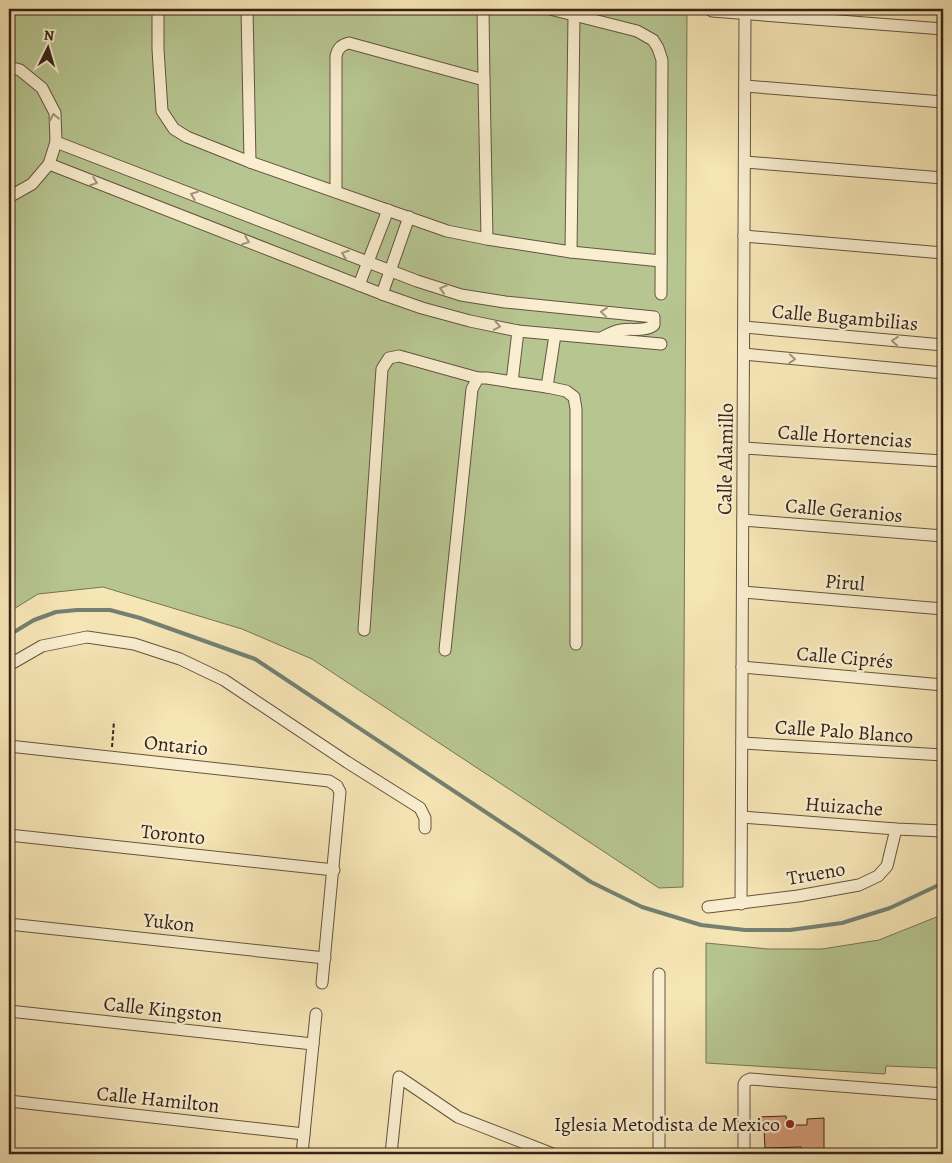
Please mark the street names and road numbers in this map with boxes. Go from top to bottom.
street label: Calle Bugambilias [771,298,919,337]
street label: Calle Alamillo [711,403,740,515]
street label: Calle Hortencias [777,418,913,455]
street label: Calle Geranios [784,492,904,529]
street label: Pirul [824,567,866,598]
street label: Calle Ciprés [795,640,895,675]
street label: Calle Palo Blanco [774,713,914,750]
street label: Ontario [143,729,209,762]
street label: Huizache [804,790,884,823]
street label: Toronto [139,818,207,851]
street label: Trueno [785,855,847,892]
street label: Yukon [141,906,196,939]
street label: Calle Kingston [102,990,224,1029]
street label: Calle Hamilton [95,1080,221,1119]

